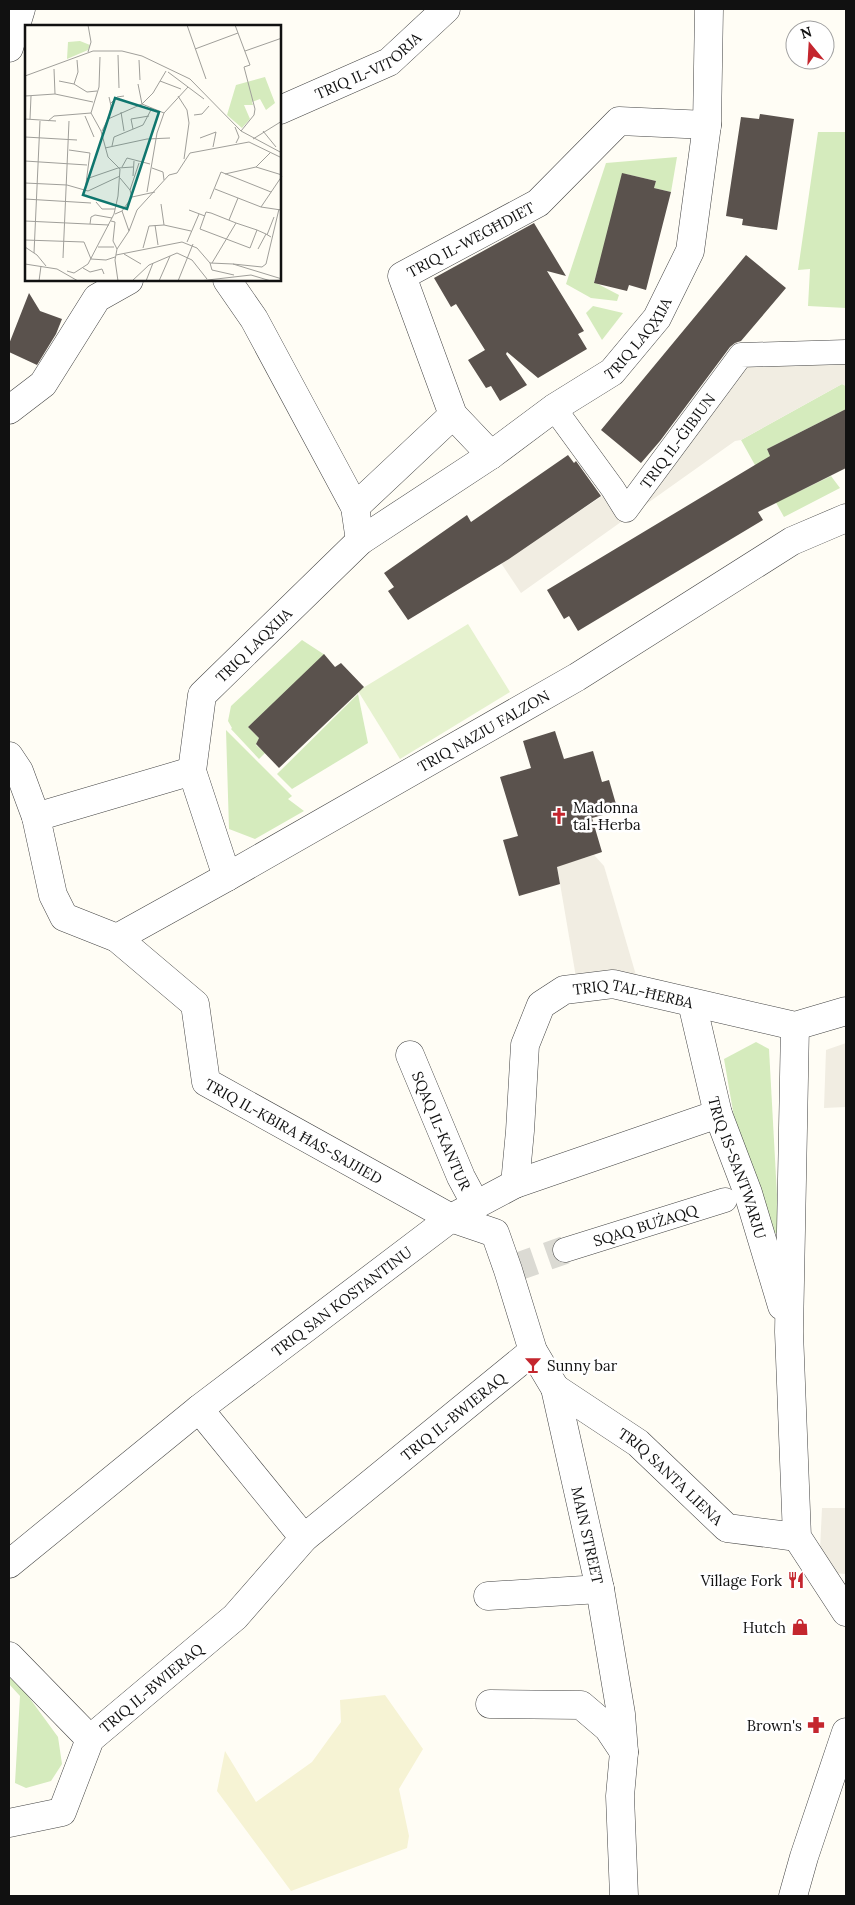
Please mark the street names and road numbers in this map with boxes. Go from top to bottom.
street label: TRIQ IL-VITORJA [312,27,425,103]
street label: TRIQ IL-WEGĦDIET [403,197,538,281]
street label: TRIQ LAQXIJA [601,294,675,384]
street label: TRIQ IL-ĠIBJUN [636,389,719,492]
street label: TRIQ LAQXIJA [211,603,296,686]
street label: TRIQ NAZJU FALZON [414,685,553,776]
street label: TRIQ TAL-ĦERBA [572,975,696,1012]
street label: SQAQ IL-KANTUR [408,1068,476,1194]
street label: TRIQ IL-KBIRA ĦAS-SAJJIED [202,1074,386,1188]
street label: TRIQ IS-SANTWARJU [705,1094,771,1241]
street label: SQAQ BUŻAQQ [591,1200,700,1250]
street label: TRIQ SAN KOSTANTINU [268,1242,415,1360]
street label: TRIQ IL-BWIERAQ [397,1368,509,1465]
street label: TRIQ SANTA LIENA [615,1423,728,1529]
street label: MAIN STREET [568,1485,608,1586]
street label: TRIQ IL-BWIERAQ [95,1639,207,1737]

